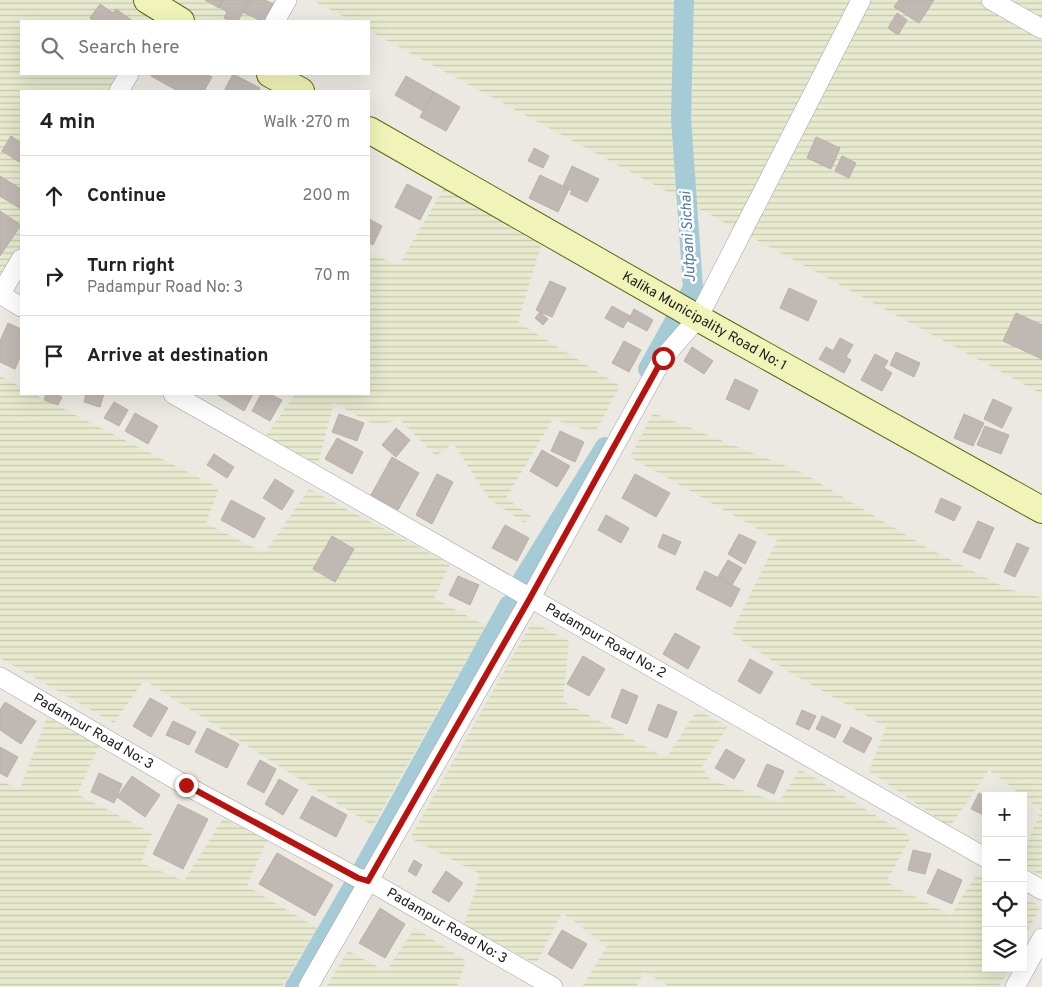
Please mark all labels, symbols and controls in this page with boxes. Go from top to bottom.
search box [20,20,370,75]
icon: search [38,34,66,62]
text: Search here [78,36,180,60]
text: 4 min [40,109,96,136]
text: Walk · 270 m [263,113,350,133]
icon: ahead [40,182,68,210]
text: Continue [87,184,166,208]
text: 200 m [302,186,350,206]
water label: Jutpani Sichai [677,190,701,283]
text: Turn right [87,254,175,278]
icon: right [40,262,68,290]
text: 70 m [315,266,350,286]
street label: Kalika Municipality Road No: 1 [619,268,790,374]
text: Padampur Road No: 3 [87,278,243,298]
icon: arrive [40,342,68,370]
text: Arrive at destination [87,344,268,368]
route start [652,347,675,370]
street label: Padampur Road No: 2 [542,600,669,682]
street label: Padampur Road No: 3 [30,690,157,773]
route end [175,774,198,797]
map controls [982,792,1027,972]
button: + [982,792,1027,837]
button: − [982,837,1027,882]
button: locate [982,882,1027,927]
street label: Padampur Road No: 3 [384,884,510,967]
button: layers [982,927,1027,972]

